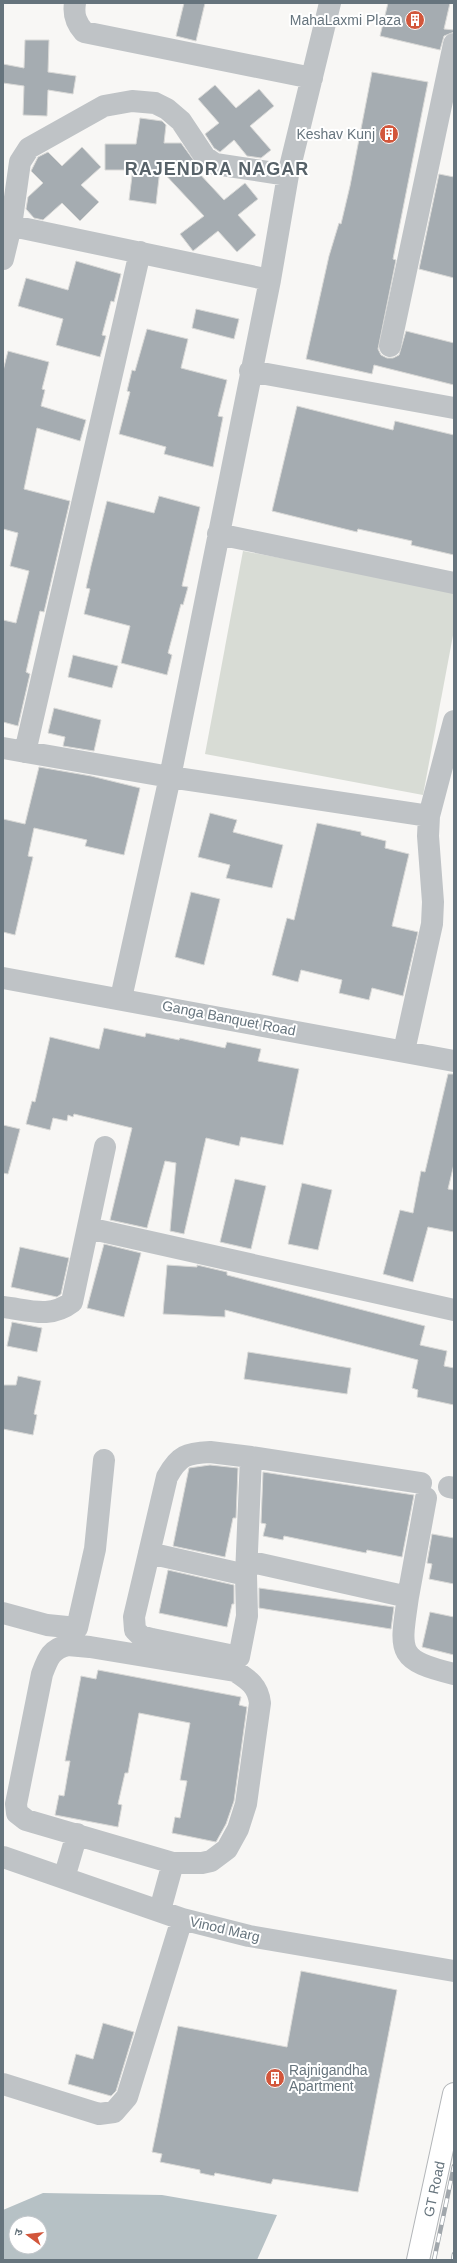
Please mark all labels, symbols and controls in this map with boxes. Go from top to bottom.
building icon: MahaLaxmi Plaza [404,9,426,31]
place label: MahaLaxmi Plaza [290,12,401,28]
building icon: Keshav Kunj [378,123,400,145]
place label: Keshav Kunj [296,126,375,142]
district label: RAJENDRA NAGAR [125,159,309,179]
street label: Ganga Banquet Road [161,997,297,1039]
street label: Vinod Marg [188,1913,262,1945]
place label: Rajnigandha Apartment [289,2062,368,2094]
building icon: Rajnigandha Apartment [264,2067,286,2089]
street label: GT Road [420,2160,448,2218]
north arrow [8,2215,48,2255]
text: उ [12,2227,25,2237]

